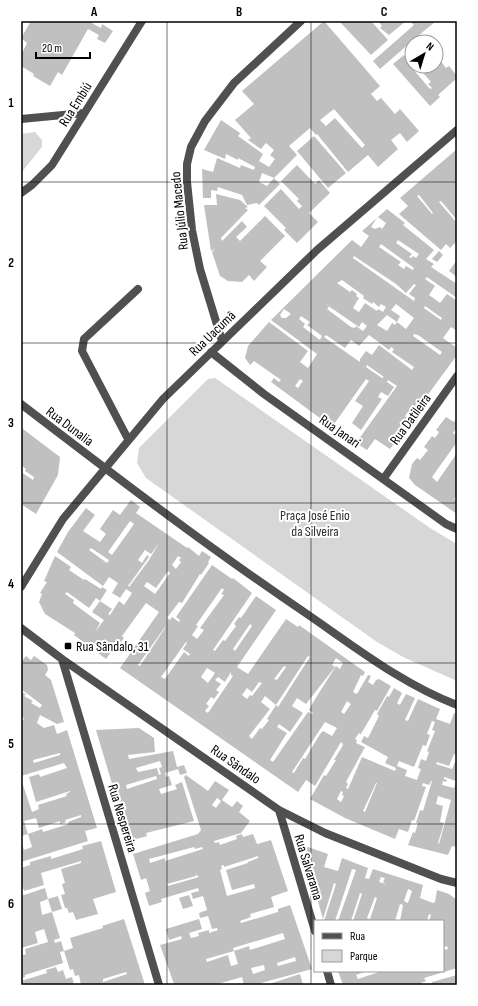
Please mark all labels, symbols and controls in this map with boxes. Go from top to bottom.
text: A [90,4,98,20]
text: B [236,4,242,20]
text: C [381,4,388,20]
scale bar [36,34,90,60]
north arrow [404,34,444,74]
text: N [424,40,436,54]
text: 20 m [42,41,62,56]
street label: Rua Embiú [55,79,96,130]
text: 1 [8,95,14,111]
street label: Rua Júlio Macedo [167,171,192,251]
text: 2 [8,255,14,271]
street label: Rua Uacumã [186,307,239,360]
street label: Rua Datileira [386,390,435,448]
street label: Rua Dunalia [43,403,97,450]
street label: Rua Janari [316,411,364,452]
text: 3 [8,415,14,431]
park label: Praça José Enio da Silveira [280,507,350,540]
text: 4 [8,576,14,592]
place label: Rua Sândalo, 31 [76,638,149,655]
marker: Rua Sândalo, 31 [63,641,73,651]
text: 5 [8,736,14,752]
street label: Rua Sãndalo [208,741,264,788]
street label: Rua Nespereira [104,782,141,854]
street label: Rua Salvarama [290,832,327,902]
text: 6 [8,896,14,912]
legend [314,920,444,972]
text: Rua [350,929,366,944]
text: Parque [350,949,378,964]

